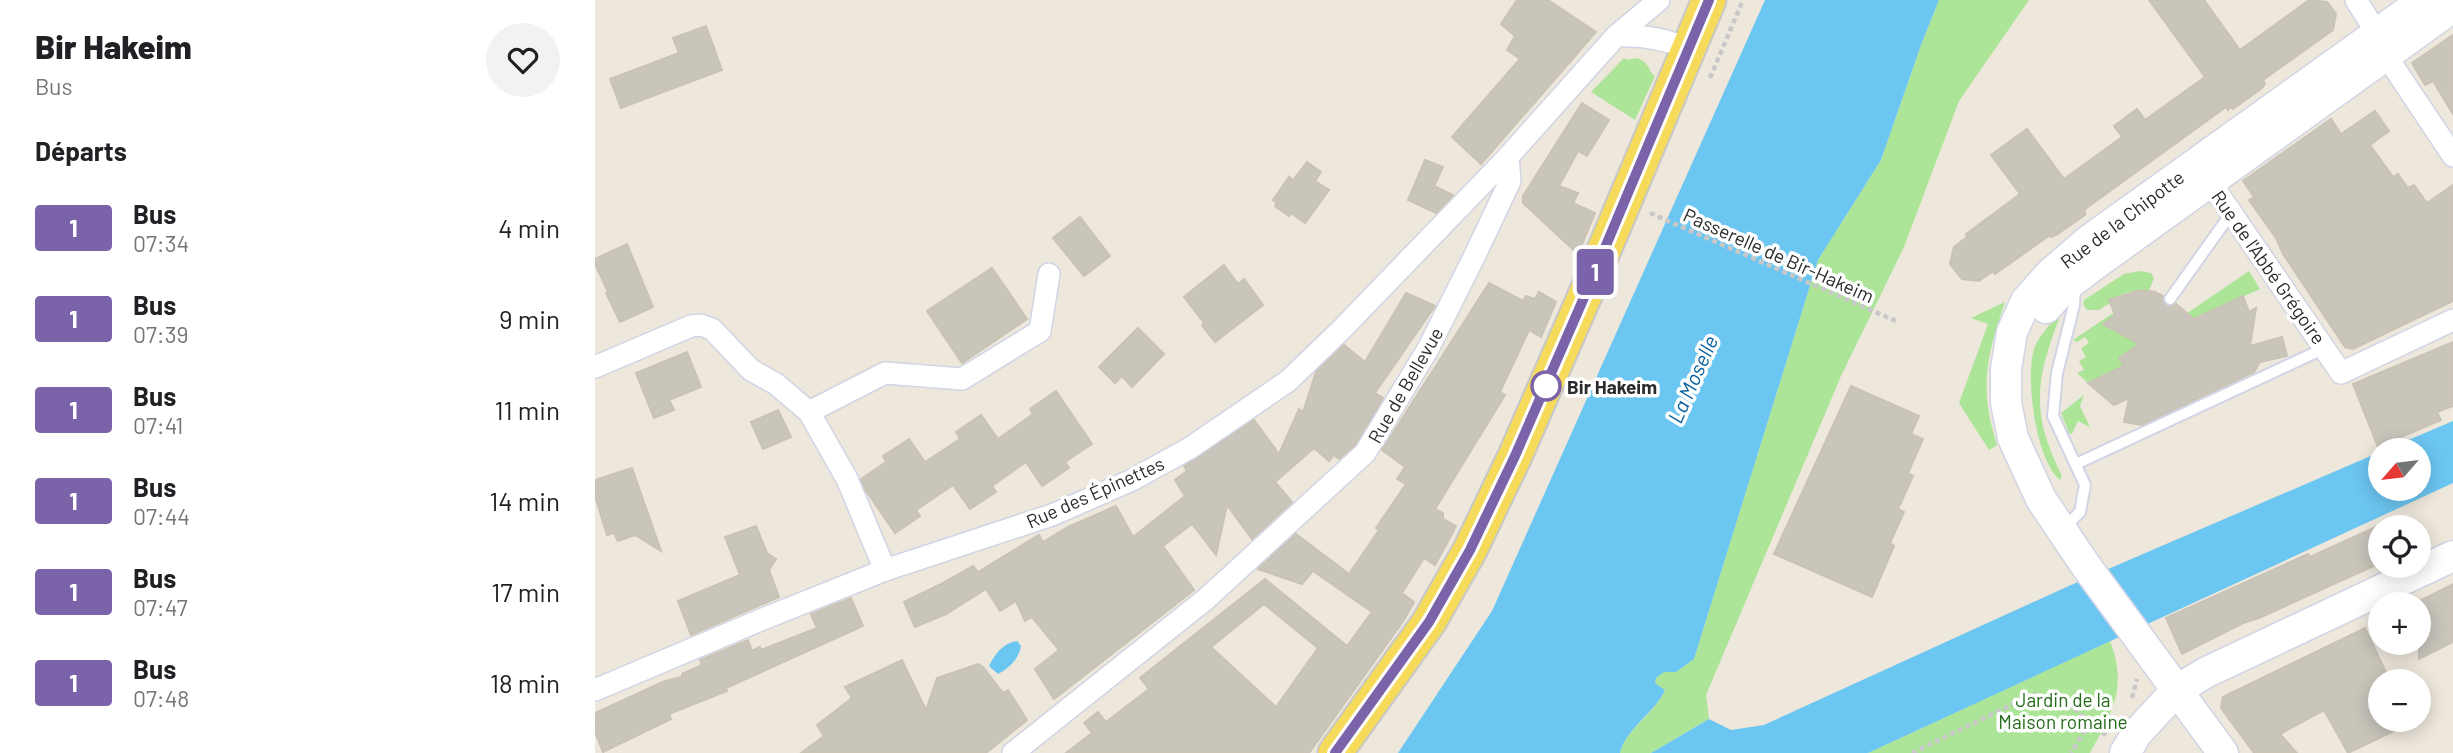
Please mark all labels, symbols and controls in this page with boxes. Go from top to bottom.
button: heart [486,23,560,97]
text: Bir Hakeim [35,26,192,66]
text: Bus [35,72,73,100]
text: Départs [35,135,127,166]
street label: Rue de la Chipotte [2056,165,2188,273]
street label: Rue de l'Abbé Grégoire [2207,186,2331,348]
text: Bus [133,198,176,229]
street label: Passerelle de Bir-Hakeim [1680,203,1878,307]
text: 4 min [498,212,560,243]
text: 1 [69,213,78,242]
text: 07:34 [133,229,189,257]
line badge: 1 [1572,249,1618,295]
text: 1 [1591,257,1599,286]
text: Bus [133,289,176,320]
text: 9 min [499,303,560,334]
text: 1 [69,304,78,333]
text: 07:39 [133,320,189,348]
street label: Rue de Bellevue [1363,323,1447,447]
water label: La Moselle [1662,331,1722,427]
marker: Bir Hakeim [1531,371,1561,401]
place label: Bir Hakeim [1567,375,1657,398]
text: Bus [133,380,176,411]
text: 11 min [494,394,560,425]
text: 1 [69,395,78,424]
text: 07:41 [133,411,183,439]
north arrow [2368,438,2431,500]
map controls [2368,438,2431,732]
street label: Rue des Épinettes [1022,451,1168,533]
text: Bus [133,471,176,502]
text: 14 min [489,485,560,516]
text: 1 [69,486,78,515]
text: 07:44 [133,502,190,530]
button: locate [2368,515,2431,578]
text: Bus [133,562,176,593]
text: 17 min [491,576,560,607]
text: 1 [69,577,78,606]
button: + [2368,592,2431,655]
text: 07:47 [133,593,188,621]
text: Bus [133,653,176,684]
text: 18 min [490,667,560,698]
text: 1 [69,668,78,697]
button: − [2368,669,2431,732]
text: 07:48 [133,684,189,712]
park label: Jardin de la Maison romaine [1998,688,2128,733]

